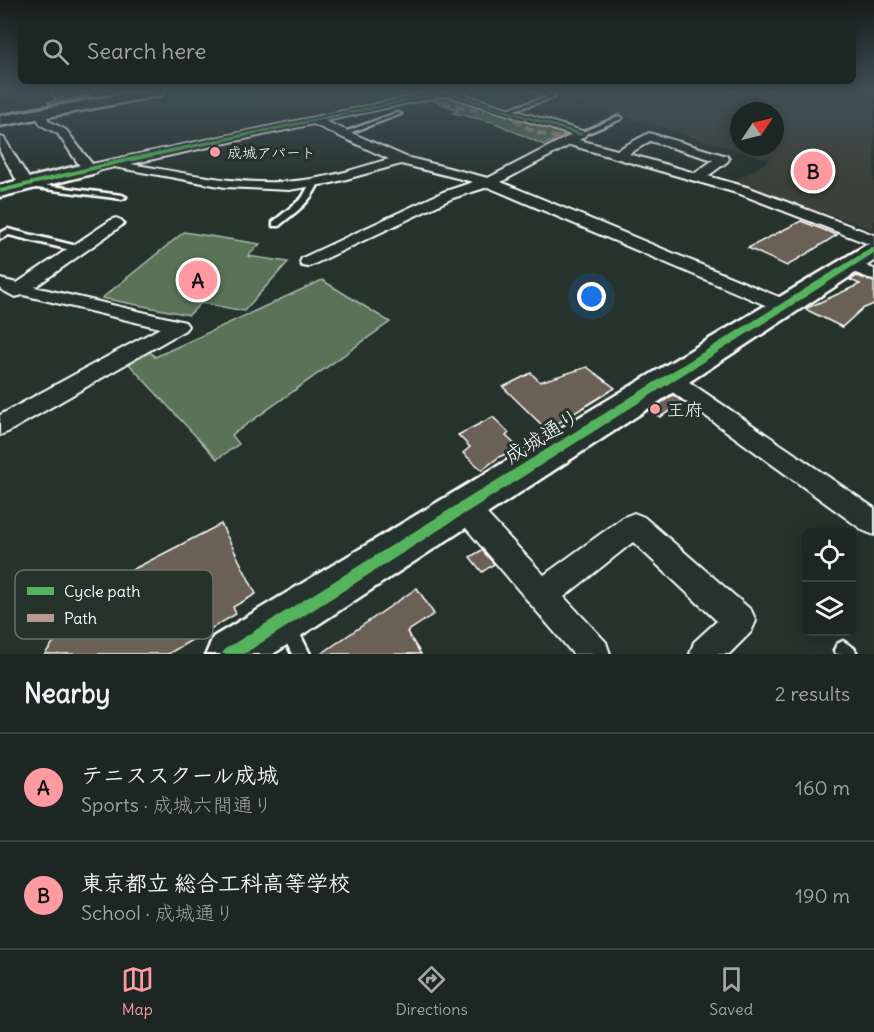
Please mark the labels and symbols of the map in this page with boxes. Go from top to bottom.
north arrow [730,102,784,156]
place label: 成城アパート [227,143,316,162]
marker: 成城アパート [208,145,222,159]
pin: B [794,148,832,194]
pin: A [178,258,218,302]
your location [577,282,606,311]
place label: 王府 [667,398,703,421]
street label: 成城通り [499,402,585,470]
marker: 王府 [648,402,662,416]
legend [15,570,213,639]
text: Cycle path [64,581,140,601]
text: Path [64,608,97,628]

